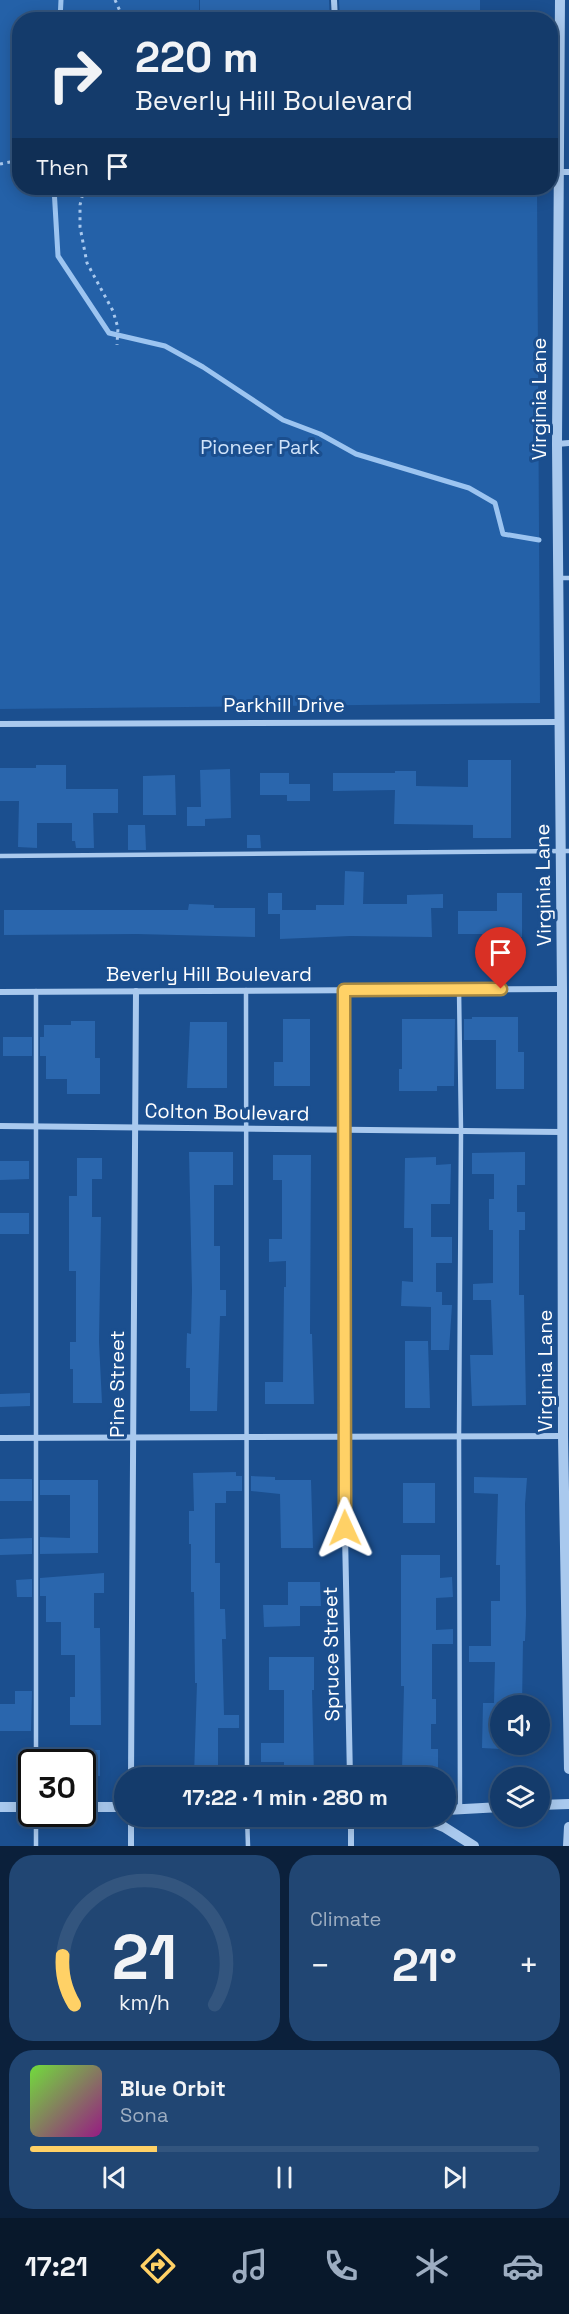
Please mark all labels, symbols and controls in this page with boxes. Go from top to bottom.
text: 220 m [135,31,259,84]
icon: right [36,36,114,114]
text: Beverly Hill Boulevard [135,83,413,118]
icon: arrive [101,150,134,183]
text: Then [36,153,89,181]
street label: Virginia Lane [526,338,552,460]
park label: Pioneer Park [200,434,320,460]
street label: Parkhill Drive [223,692,345,718]
street label: Virginia Lane [529,824,557,946]
pin [475,927,526,989]
icon: arrive [484,936,517,969]
street label: Beverly Hill Boulevard [106,961,312,987]
street label: Colton Boulevard [144,1098,310,1126]
street label: Virginia Lane [532,1310,558,1432]
street label: Pine Street [104,1330,130,1438]
position arrow [313,1496,377,1560]
street label: Spruce Street [317,1586,345,1722]
map controls [490,1695,550,1827]
button: sound [490,1695,550,1755]
speed limit sign: 30 [18,1749,96,1827]
button: layers [490,1767,550,1827]
text: 17:22 · 1 min · 280 m [182,1783,388,1811]
text: Climate [310,1906,381,1932]
text: 21 [112,1918,177,1997]
text: 21° [392,1937,457,1994]
text: − [310,1945,330,1987]
text: + [519,1945,539,1987]
text: km/h [119,1989,170,2016]
text: Blue Orbit [120,2074,226,2102]
text: Sona [120,2102,168,2128]
icon: previous [98,2161,131,2194]
icon: pause [268,2161,301,2194]
icon: next [438,2161,471,2194]
icon: directions [137,2245,179,2287]
icon: music [229,2245,271,2287]
icon: phone [320,2245,362,2287]
icon: climate [411,2245,453,2287]
icon: car [502,2245,544,2287]
text: 17:21 [25,2249,88,2284]

